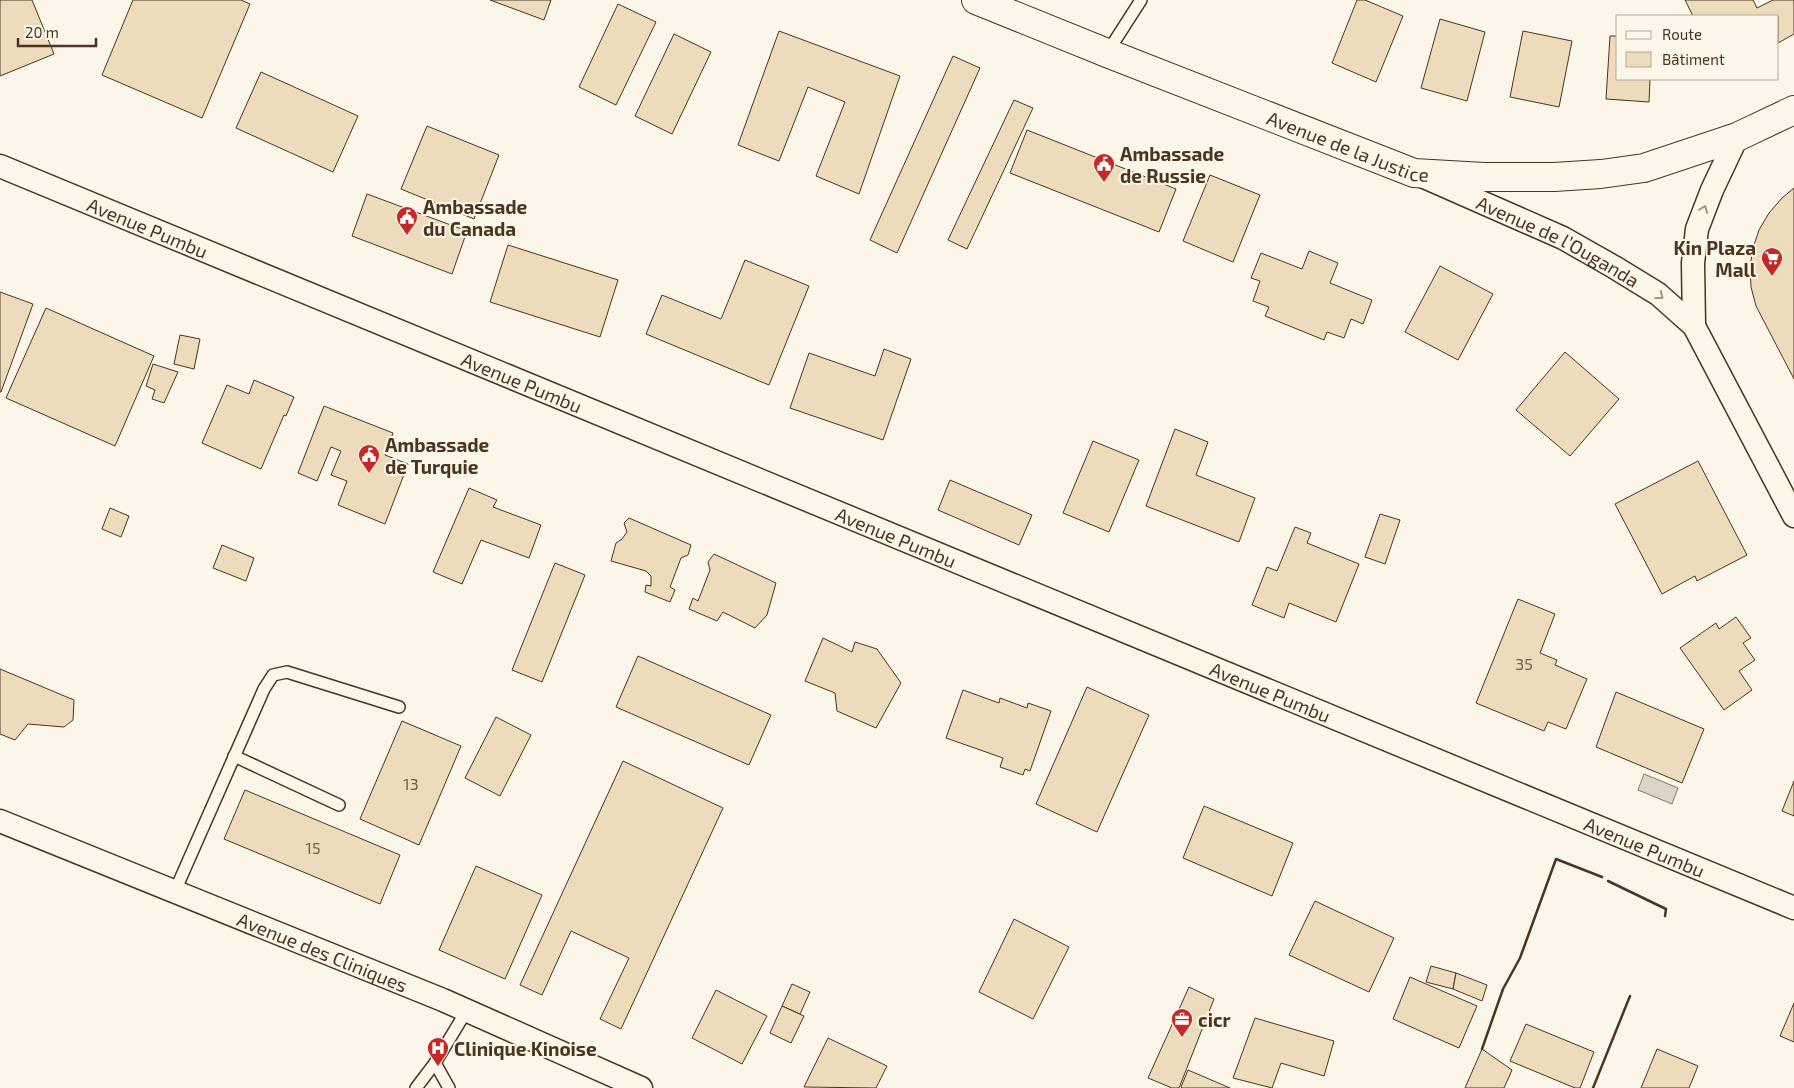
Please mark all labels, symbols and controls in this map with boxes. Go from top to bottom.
scale bar [18,15,95,47]
legend [1616,15,1779,80]
text: 20 m [25,23,59,41]
text: Route [1662,25,1702,43]
text: Bâtiment [1662,50,1725,68]
street label: Avenue de la Justice [1264,105,1429,185]
place label: Ambassade de Russie [1120,142,1225,187]
public building icon: Ambassade de Russie [1092,152,1116,183]
street label: Avenue de l’Ouganda [1473,190,1644,291]
street label: Avenue Pumbu [84,192,212,262]
place label: Ambassade du Canada [423,195,528,240]
public building icon: Ambassade du Canada [395,205,419,236]
one-way arrow [1698,205,1708,214]
place label: Kin Plaza Mall [1674,236,1757,281]
supermarket icon: Kin Plaza Mall [1760,246,1784,277]
one-way arrow [1654,291,1663,299]
street label: Avenue Pumbu [458,347,586,417]
place label: Ambassade de Turquie [385,433,490,478]
public building icon: Ambassade de Turquie [357,443,381,474]
street label: Avenue Pumbu [833,502,960,572]
house number: 35 [1515,654,1533,673]
street label: Avenue Pumbu [1207,656,1334,727]
house number: 13 [403,774,419,793]
street label: Avenue Pumbu [1581,811,1709,881]
house number: 15 [306,838,320,857]
street label: Avenue des Cliniques [234,907,411,996]
office icon: cicr [1170,1007,1194,1038]
place label: cicr [1198,1008,1231,1031]
hospital icon: Clinique Kinoise [426,1036,450,1067]
place label: Clinique Kinoise [454,1037,597,1060]

